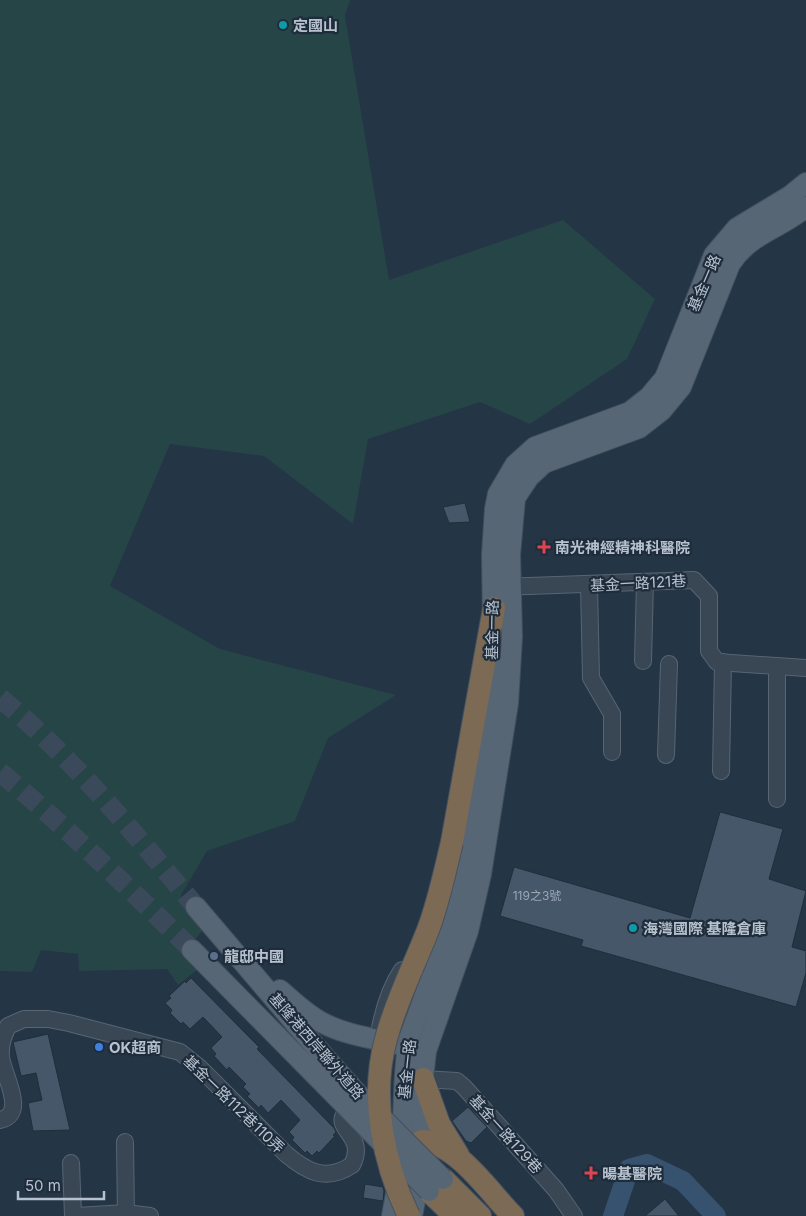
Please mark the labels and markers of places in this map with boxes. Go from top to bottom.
place label: 定國山 [293,16,338,35]
marker: 定國山 [277,19,289,31]
place label: 南光神經精神科醫院 [555,538,690,557]
marker: 南光神經精神科醫院 [537,540,551,554]
place label: 海灣國際 基隆倉庫 [643,919,767,938]
marker: 海灣國際 基隆倉庫 [627,922,639,934]
place label: 龍邸中國 [224,947,284,966]
marker: 龍邸中國 [208,950,220,962]
place label: OK超商 [109,1038,161,1057]
marker: OK超商 [93,1041,105,1053]
place label: 暘基醫院 [602,1164,662,1183]
marker: 暘基醫院 [584,1166,598,1180]

